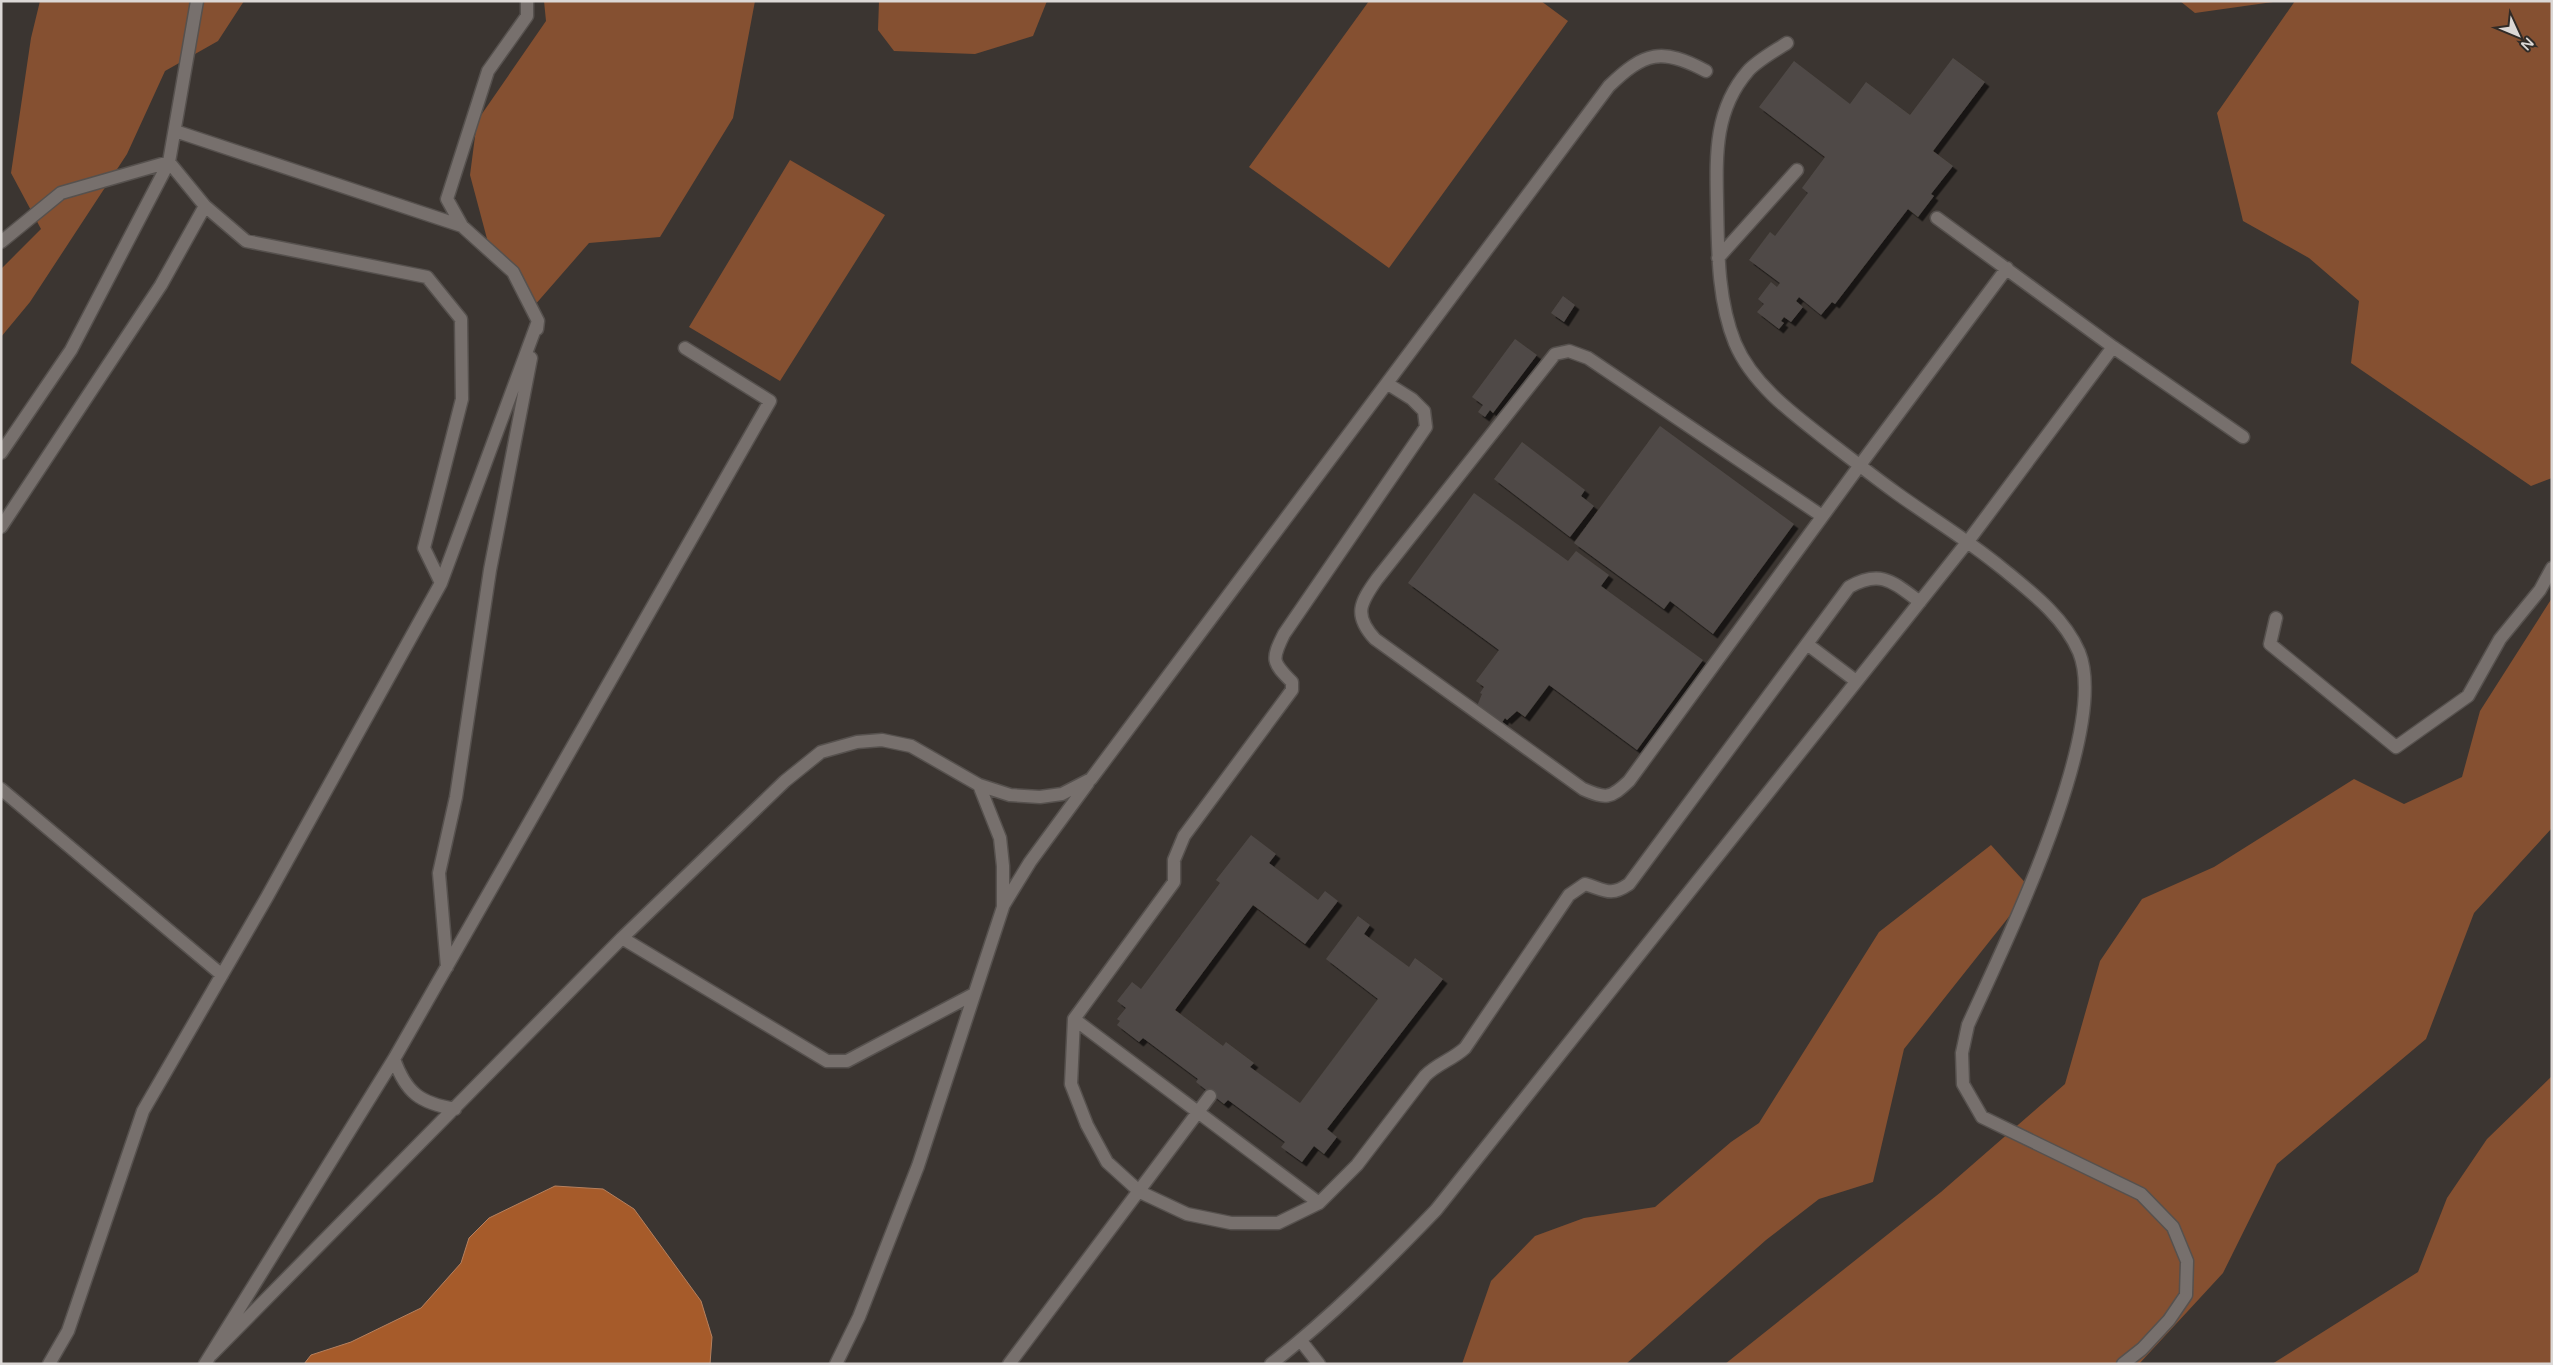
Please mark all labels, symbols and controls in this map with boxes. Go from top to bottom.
north arrow [2493,10,2543,60]
text: N [2517,34,2537,54]

